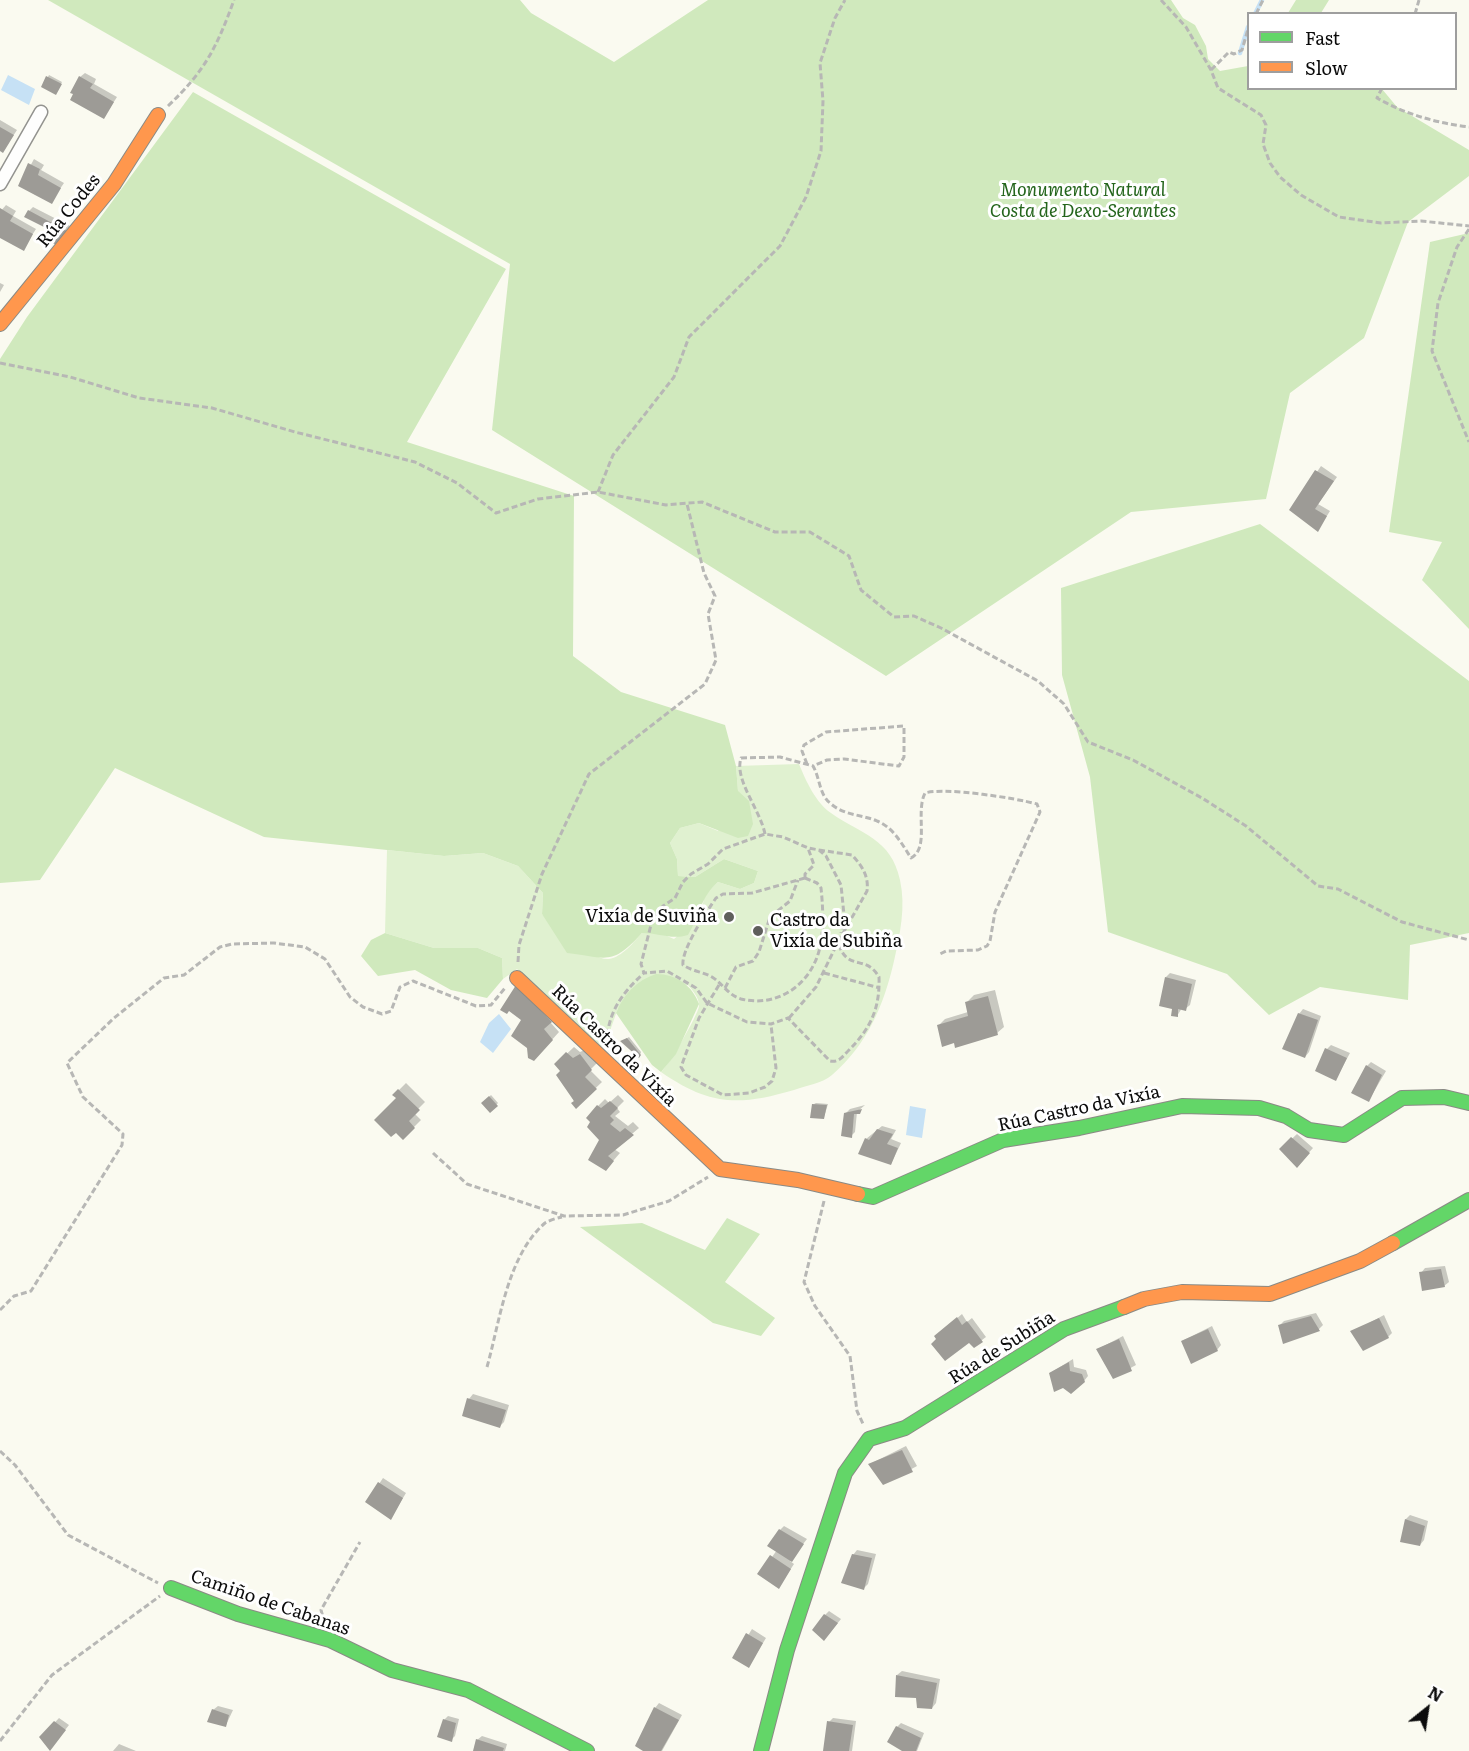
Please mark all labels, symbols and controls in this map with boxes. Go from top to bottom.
legend [1247,12,1457,90]
text: Fast [1305,24,1340,51]
text: Slow [1305,54,1347,81]
street label: Rúa Codes [33,170,105,252]
park label: Monumento Natural Costa de Dexo-Serantes [990,180,1176,222]
place label: Vixía de Suviña [585,906,717,928]
marker: Vixía de Suviña [722,910,736,924]
place label: Castro da Vixía de Subiña [770,910,902,952]
marker: Castro da Vixía de Subiña [751,924,765,938]
street label: Rúa Castro da Vixía [547,981,681,1111]
street label: Rúa Castro da Vixía [996,1081,1162,1137]
street label: Rúa de Subiña [945,1307,1059,1389]
street label: Camiño de Cabanas [188,1566,352,1640]
north arrow [1397,1679,1457,1739]
text: N [1424,1680,1448,1707]

